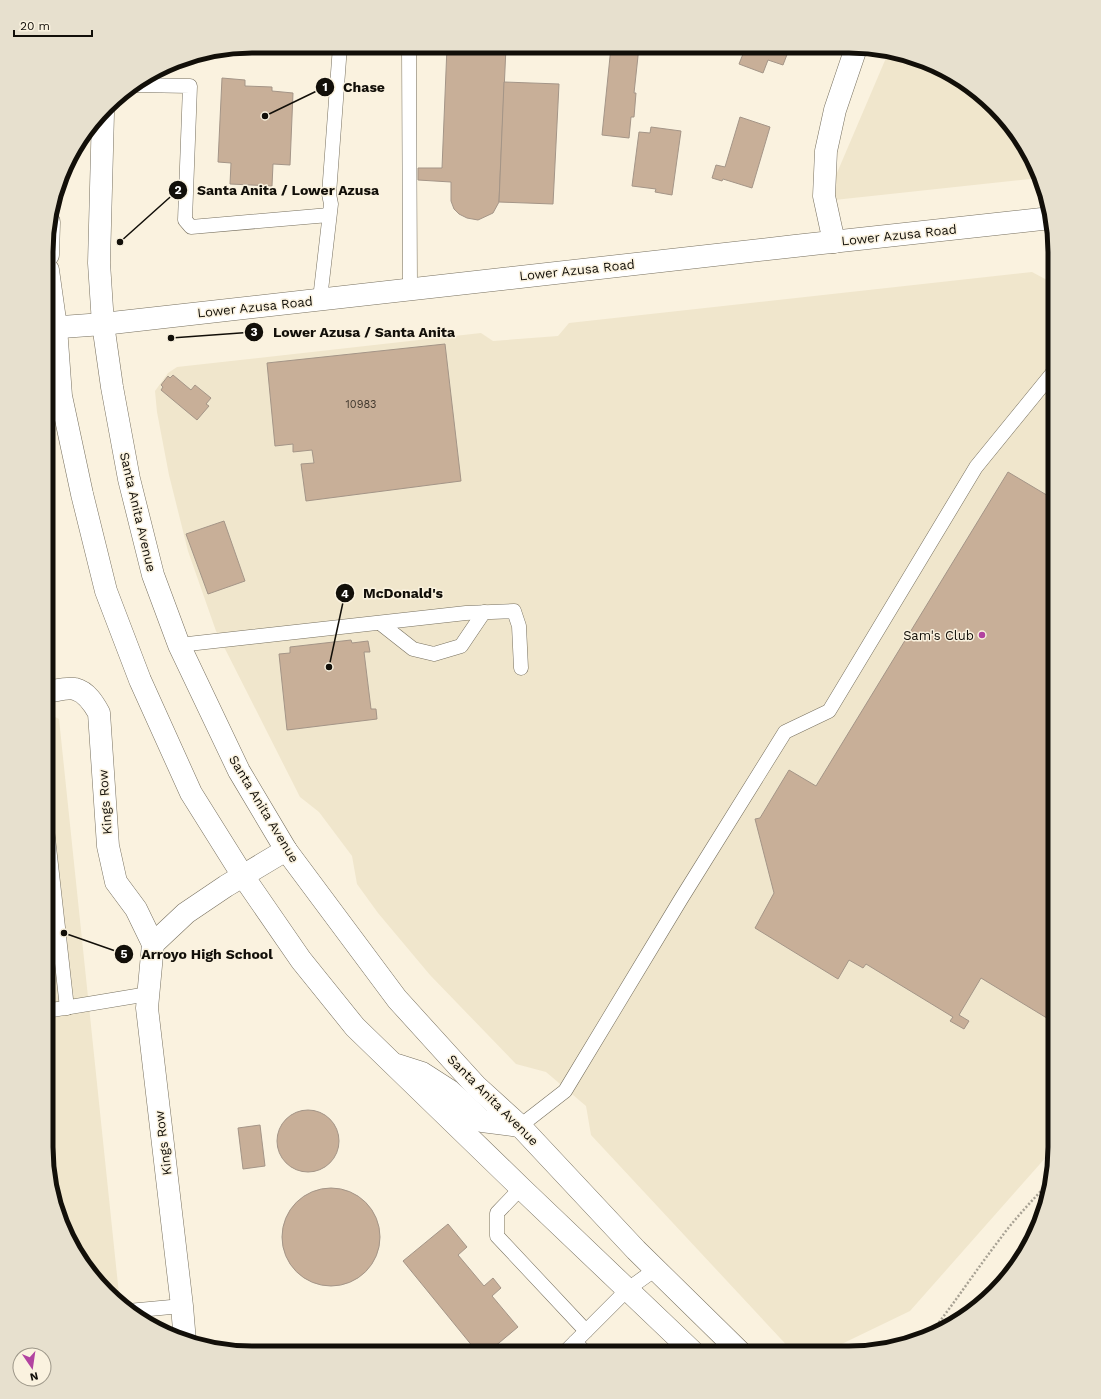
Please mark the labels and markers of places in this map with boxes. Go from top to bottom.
callout: Chase [315,74,393,100]
callout: Santa Anita / Lower Azusa [168,177,387,203]
callout: Lower Azusa / Santa Anita [244,319,463,345]
callout: McDonald's [335,580,451,606]
place label: Sam's Club [903,628,974,643]
marker: Sam's Club [977,630,987,640]
callout: Arroyo High School [114,941,281,967]

